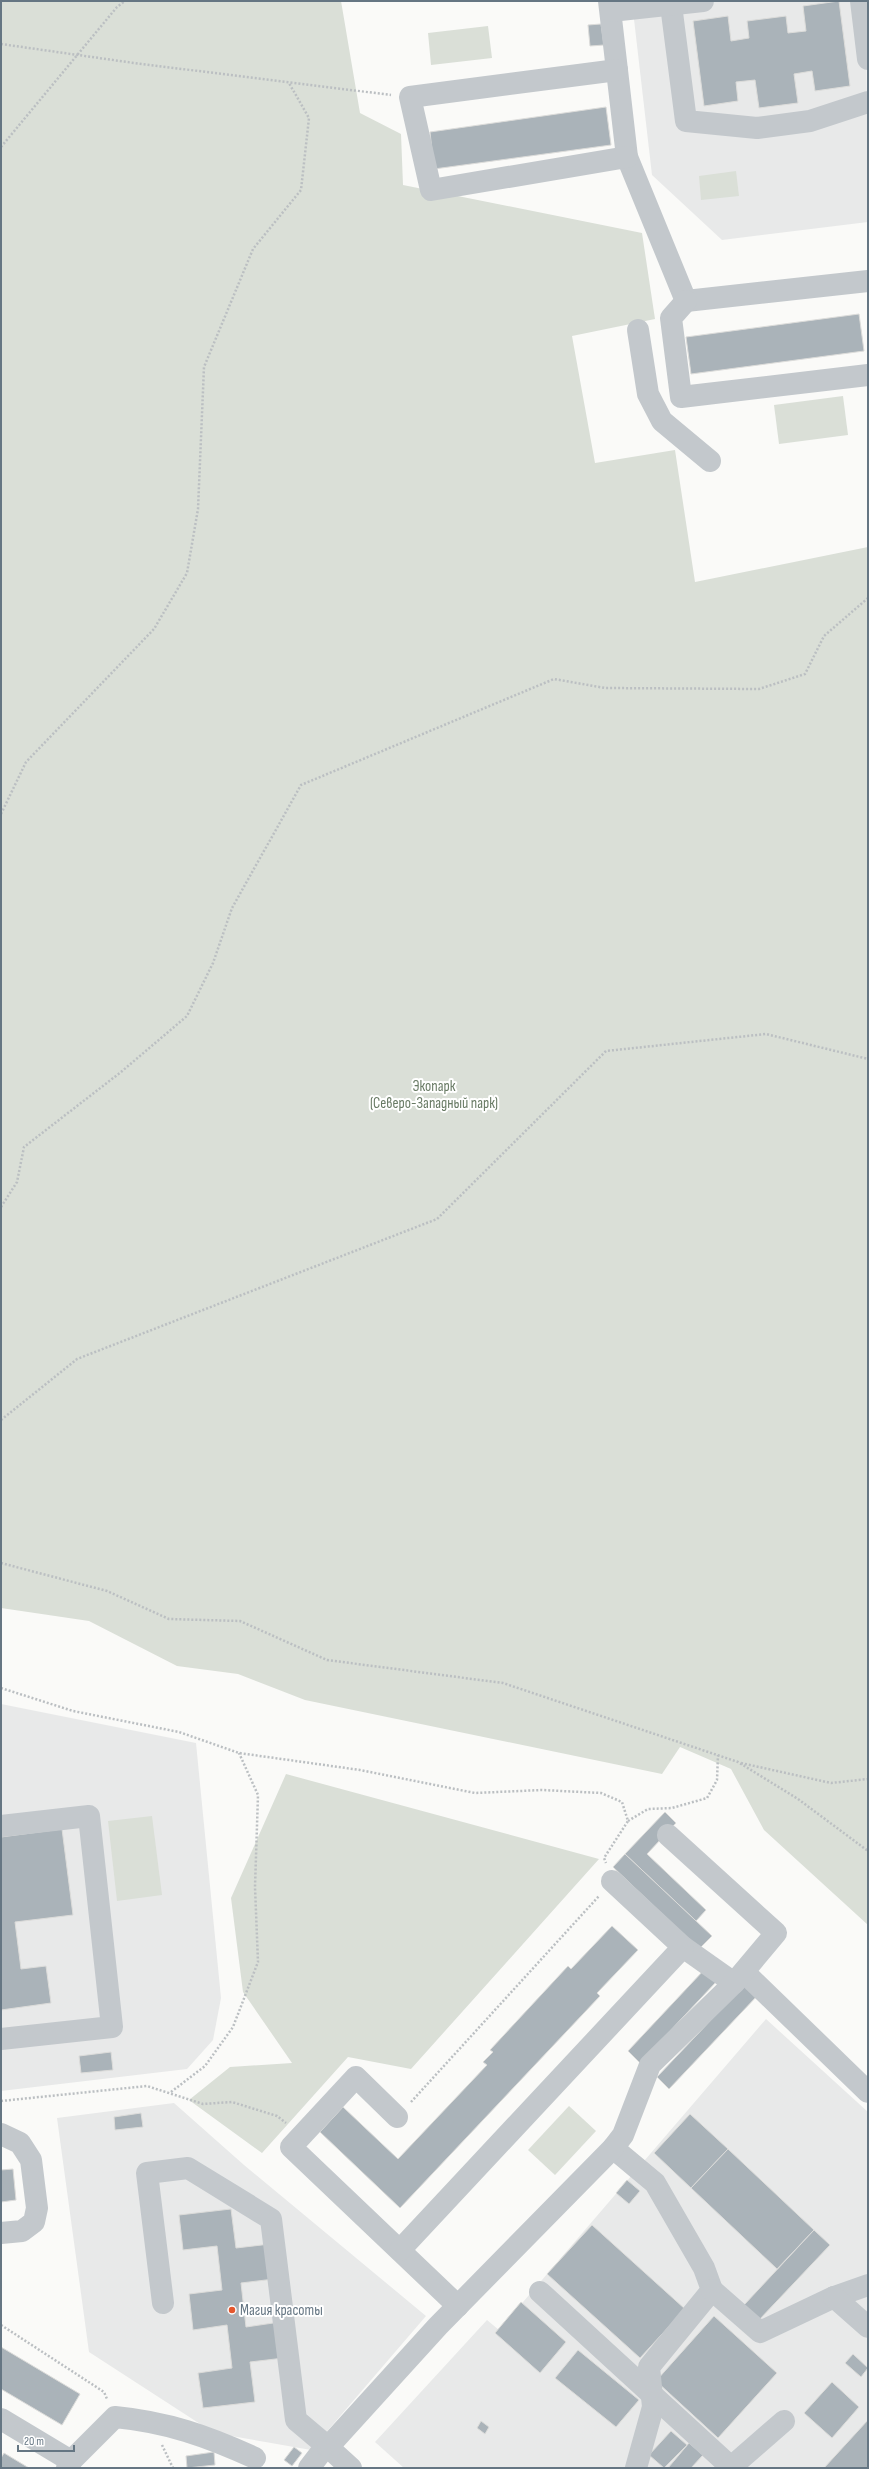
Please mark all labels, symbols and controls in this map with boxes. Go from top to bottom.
park label: Экопарк (Северо-Западный парк) [370,1077,498,1113]
place label: Магия красоты [240,2301,323,2320]
marker: Магия красоты [227,2305,237,2315]
scale bar [18,2427,74,2453]
text: 20 m [24,2434,44,2449]

